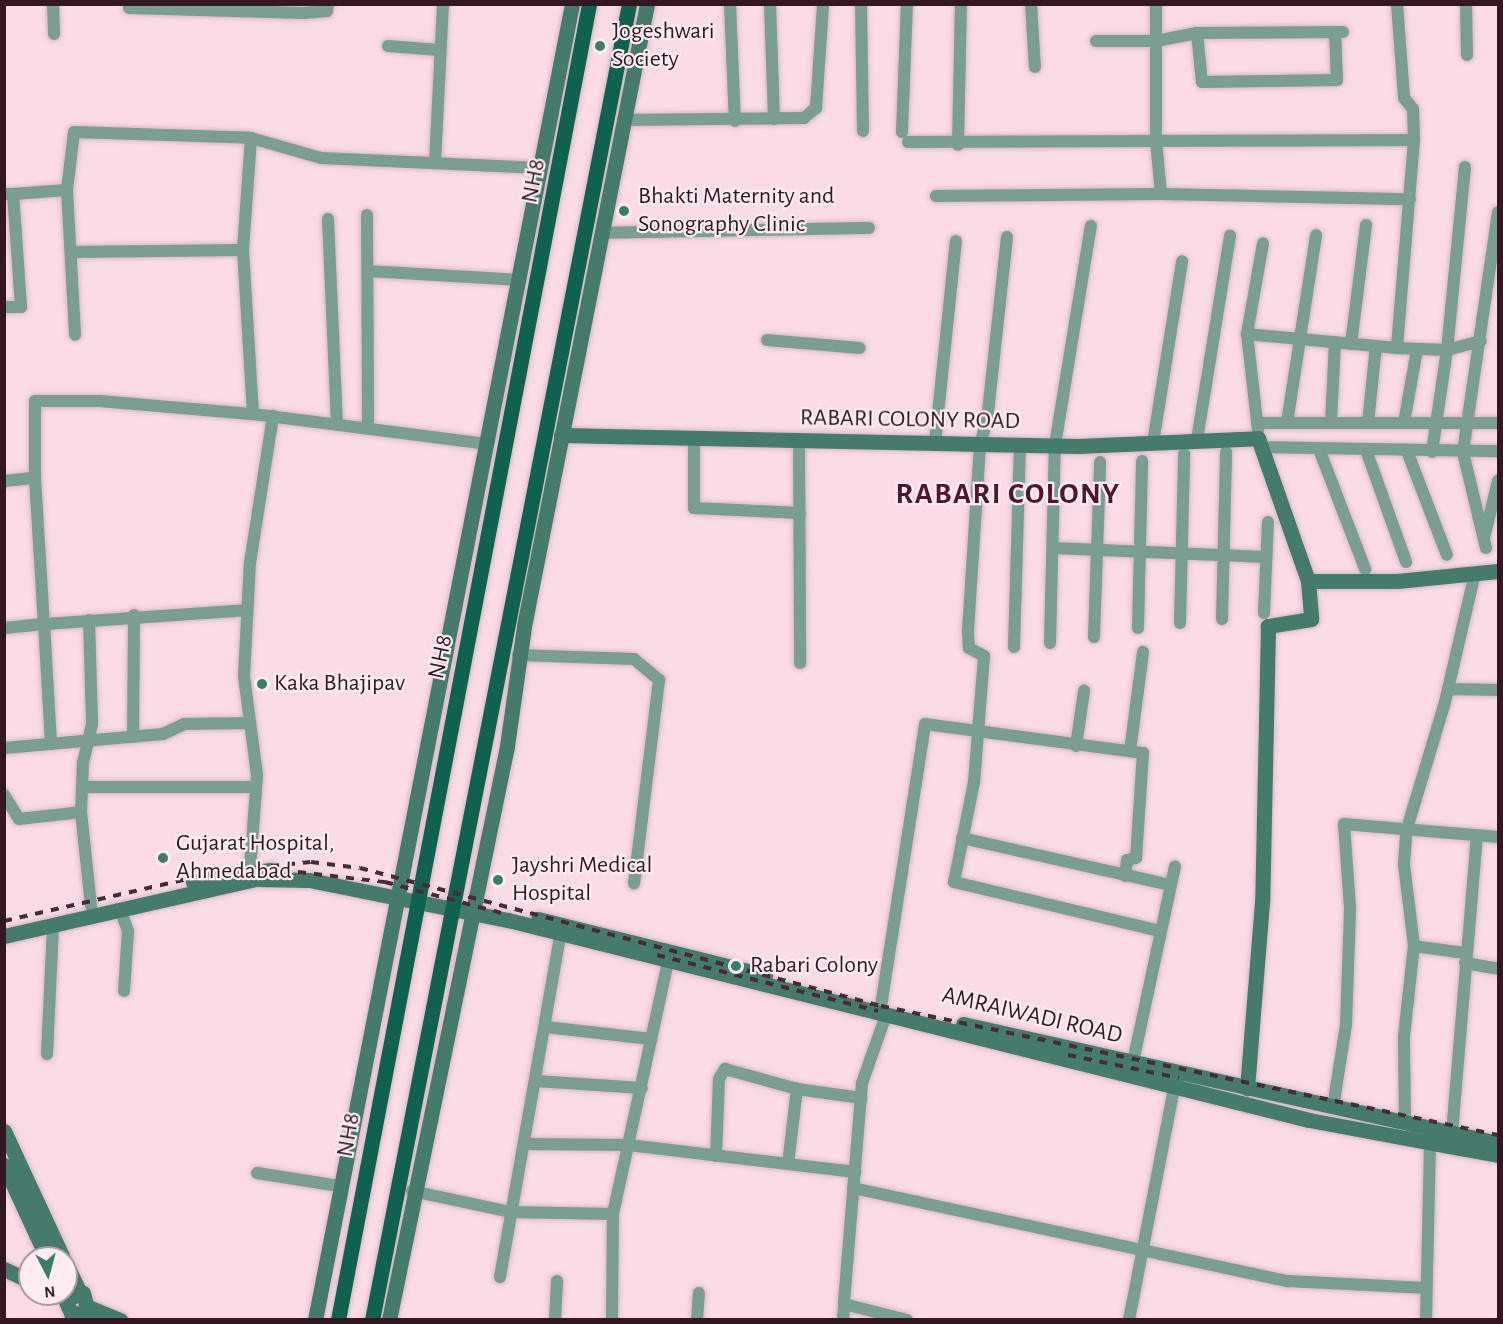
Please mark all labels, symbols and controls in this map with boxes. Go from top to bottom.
place label: Jogeshwari Society [612,18,715,74]
marker: Jogeshwari Society [593,39,607,53]
street label: NH8 [516,157,552,205]
place label: Bhakti Maternity and Sonography Clinic [638,183,834,239]
marker: Bhakti Maternity and Sonography Clinic [615,202,633,220]
street label: RABARI COLONY ROAD [800,404,1020,436]
district label: RABARI COLONY [895,476,1121,512]
street label: NH8 [422,632,460,682]
place label: Kaka Bhajipav [274,670,405,698]
marker: Kaka Bhajipav [255,677,269,691]
place label: Gujarat Hospital, Ahmedabad [176,830,334,886]
marker: Gujarat Hospital, Ahmedabad [154,849,172,867]
place label: Jayshri Medical Hospital [512,852,652,908]
marker: Jayshri Medical Hospital [489,871,507,889]
place label: Rabari Colony [750,952,878,980]
marker: Rabari Colony [727,957,745,975]
street label: AMRAIWADI ROAD [939,981,1125,1051]
street label: NH8 [331,1111,367,1159]
north arrow [18,1246,78,1306]
text: N [43,1283,56,1300]

